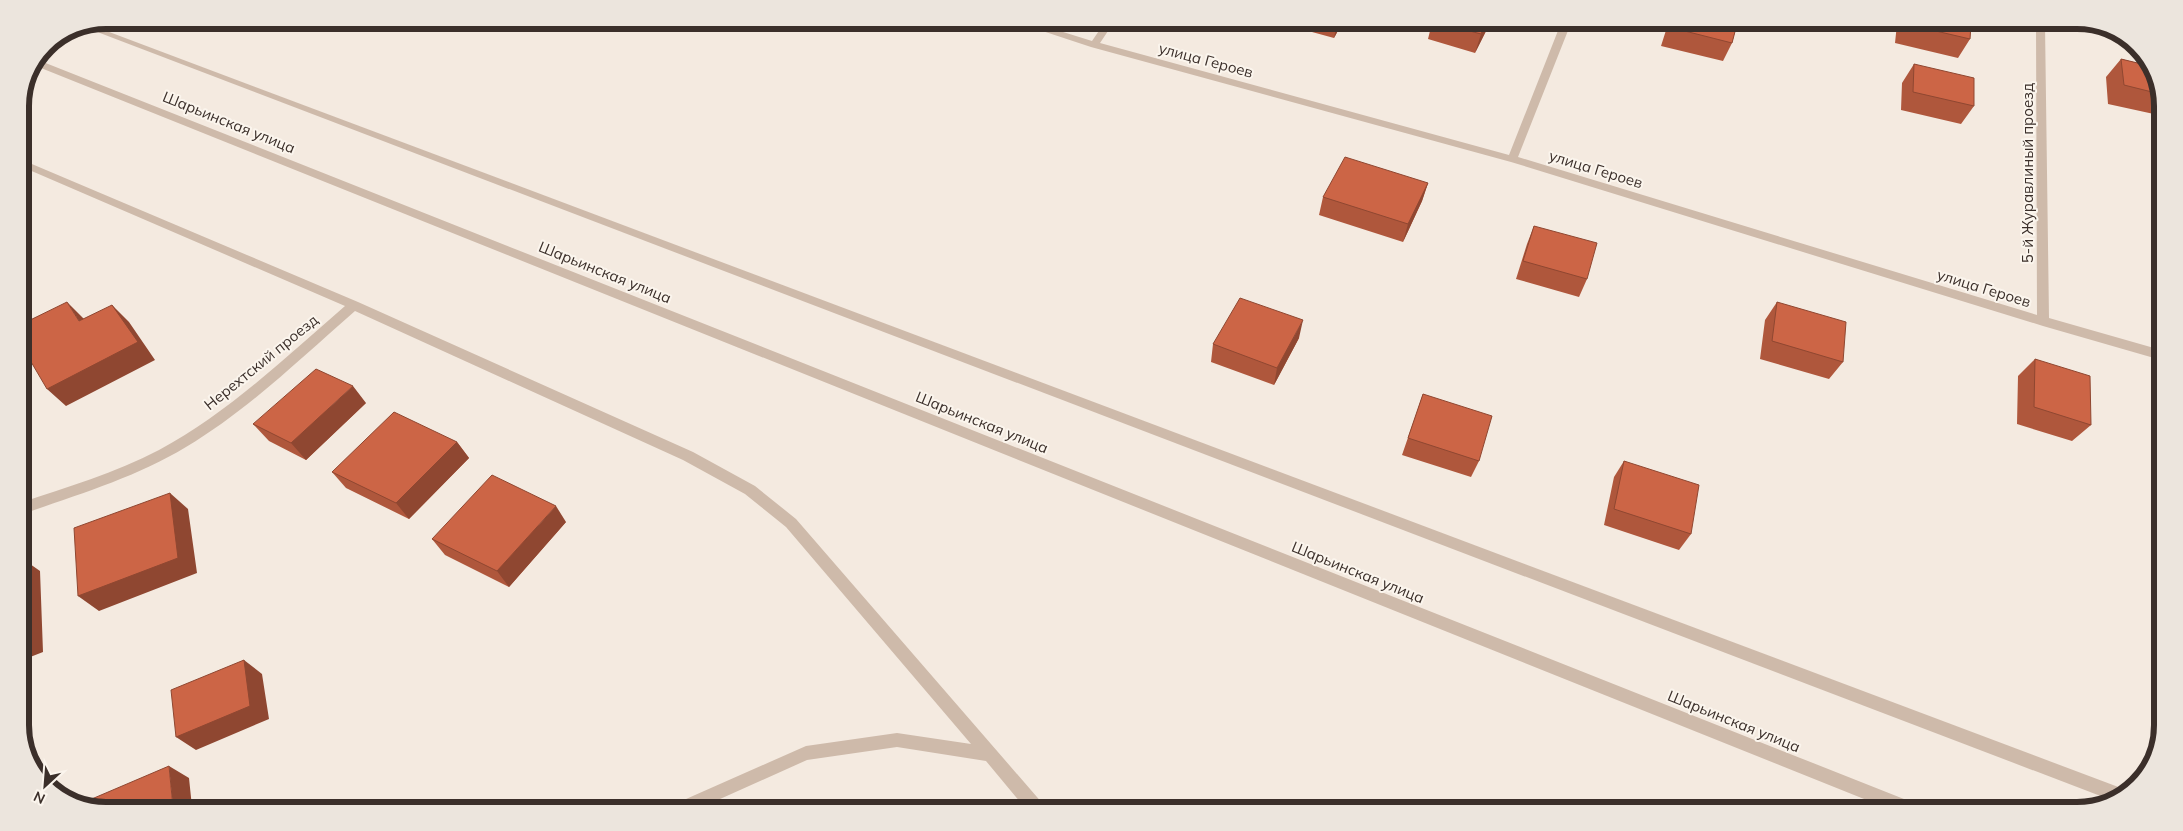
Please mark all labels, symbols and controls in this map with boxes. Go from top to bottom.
street label: улица Героев [1157,38,1255,82]
street label: 5-й Журавлиный проезд [2018,83,2037,263]
street label: Шарьинская улица [160,87,298,157]
street label: улица Героев [1547,146,1645,192]
street label: Шарьинская улица [536,237,674,307]
street label: улица Героев [1935,265,2033,311]
street label: Нерехтский проезд [200,310,322,414]
street label: Шарьинская улица [913,387,1051,457]
street label: Шарьинская улица [1289,537,1427,607]
street label: Шарьинская улица [1665,686,1803,756]
north arrow [20,761,70,811]
text: N [31,787,48,808]

